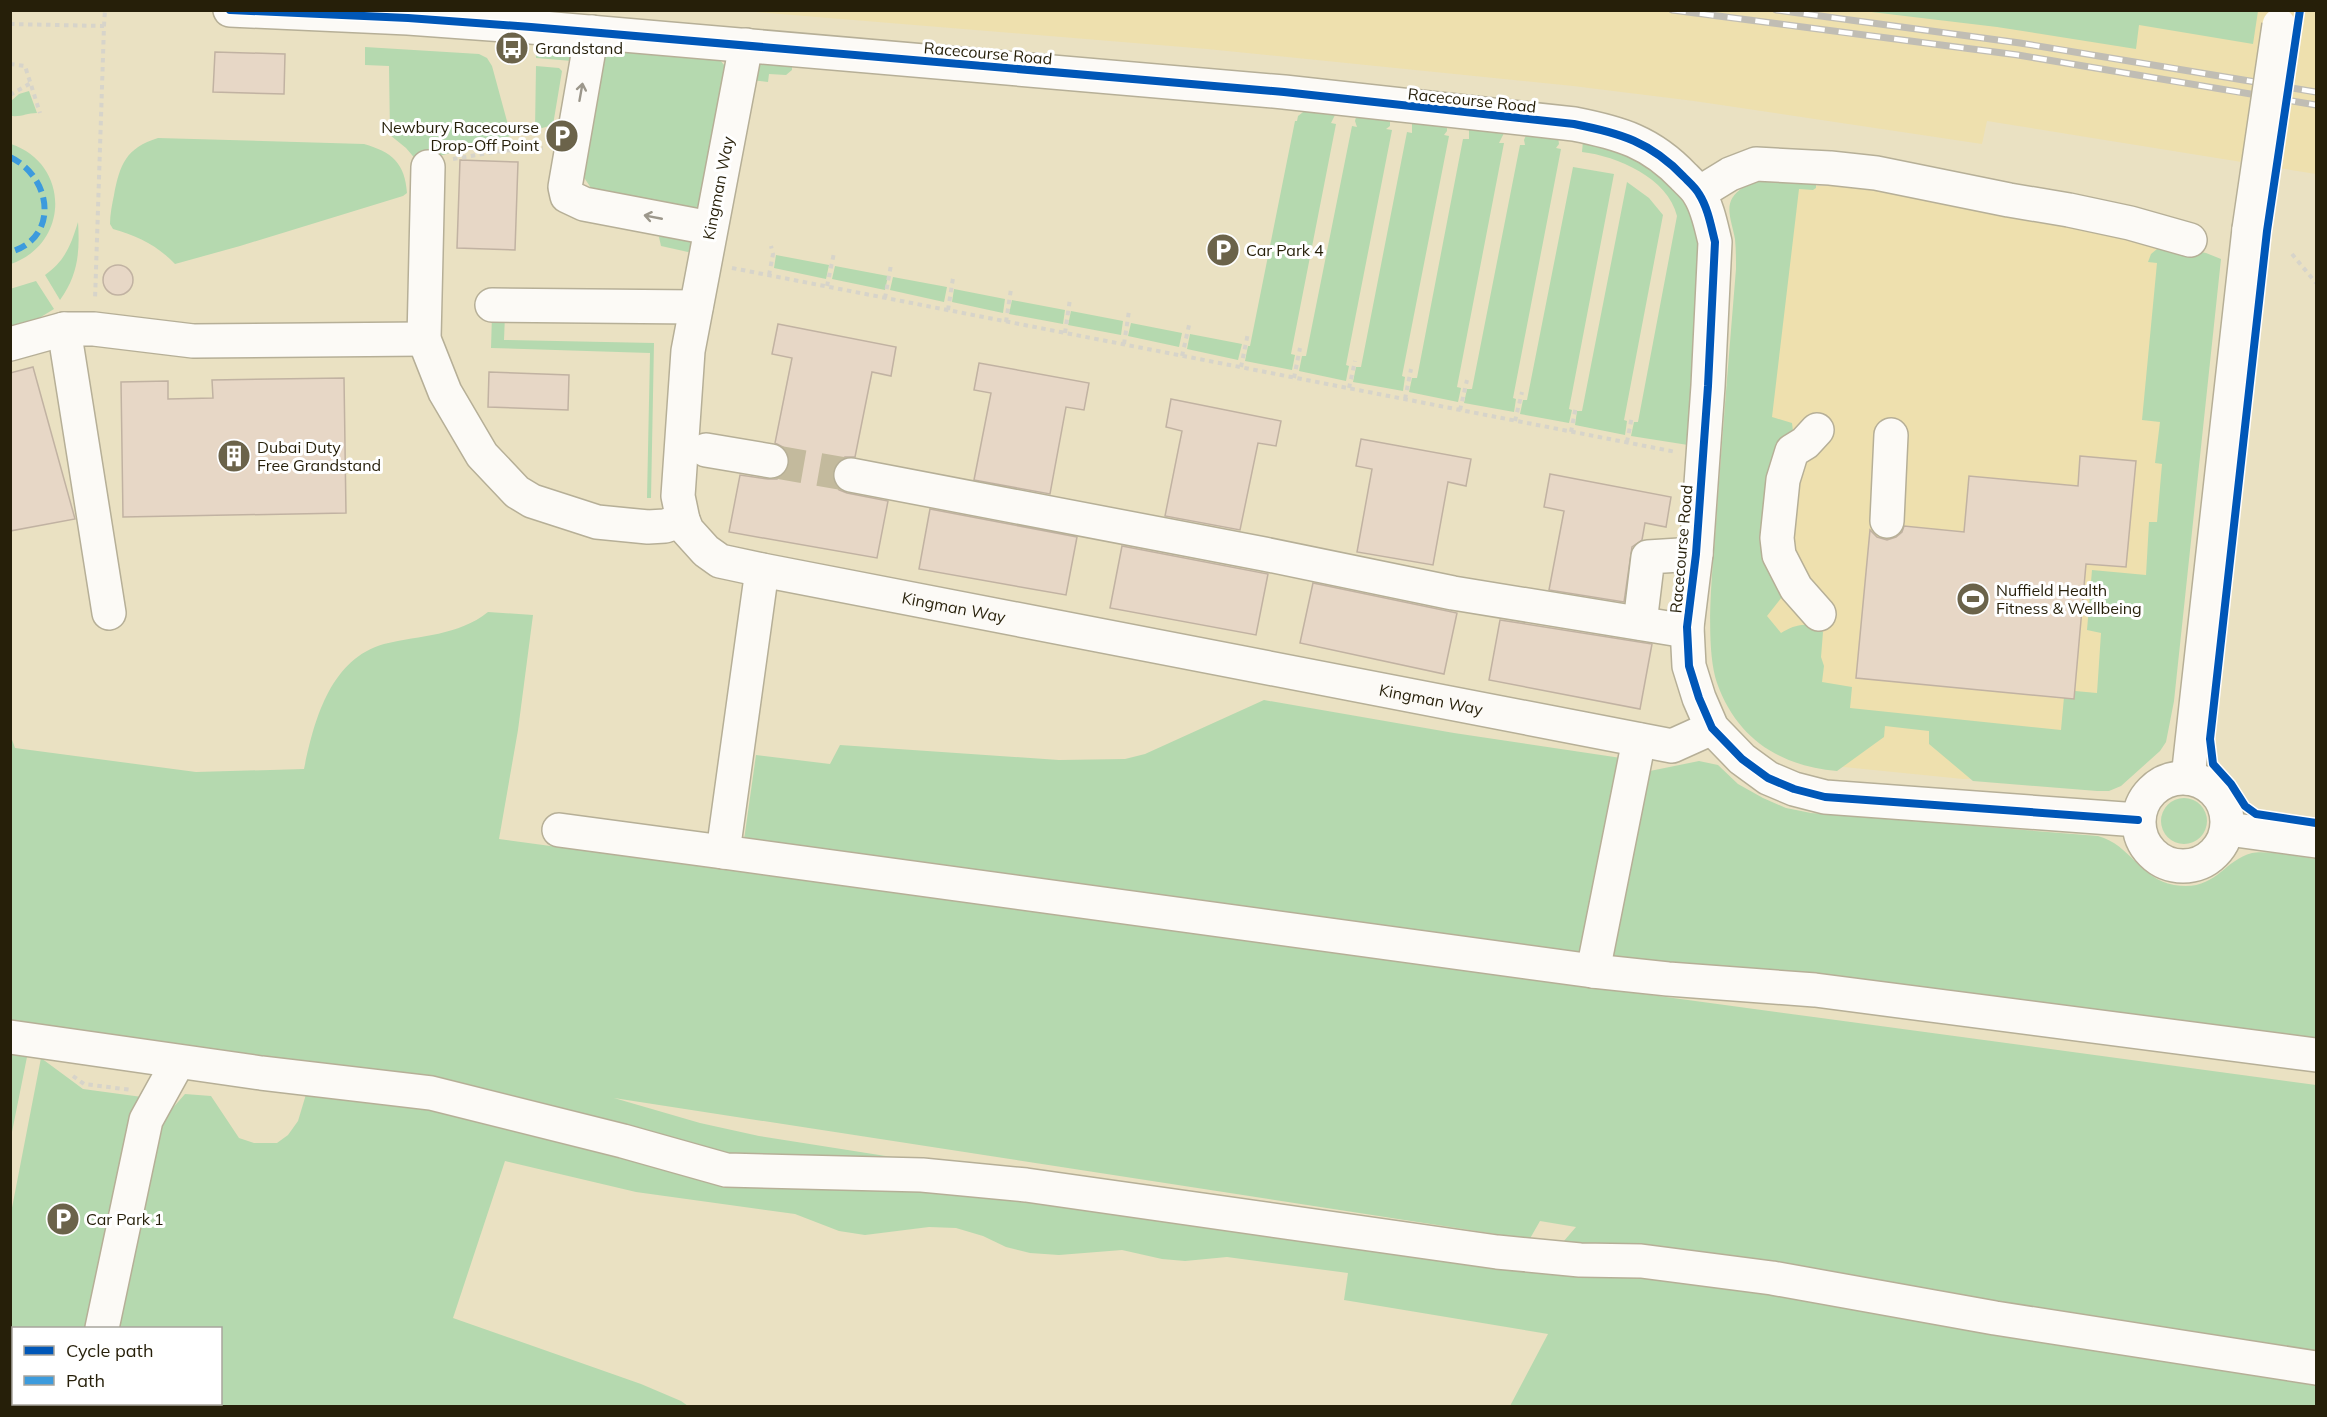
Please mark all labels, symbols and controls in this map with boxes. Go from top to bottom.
bus stop icon: Grandstand [494,30,530,66]
street label: Racecourse Road [923,37,1053,69]
place label: Grandstand [535,38,623,58]
one-way arrow [576,82,587,102]
street label: Racecourse Road [1407,83,1537,117]
place label: Newbury Racecourse Drop-Off Point [381,117,539,155]
parking icon: Newbury Racecourse Drop-Off Point [544,118,580,154]
street label: Kingman Way [698,134,738,241]
one-way arrow [644,211,663,222]
parking icon: Car Park 4 [1205,232,1241,268]
place label: Car Park 4 [1246,240,1324,260]
place label: Dubai Duty Free Grandstand [257,437,381,475]
building icon: Dubai Duty Free Grandstand [216,438,252,474]
street label: Racecourse Road [1665,484,1697,614]
place label: Nuffield Health Fitness & Wellbeing [1996,580,2142,618]
sports icon: Nuffield Health Fitness & Wellbeing [1955,581,1991,617]
street label: Kingman Way [900,587,1008,627]
street label: Kingman Way [1378,680,1485,719]
parking icon: Car Park 1 [45,1201,81,1237]
place label: Car Park 1 [86,1209,164,1229]
legend [12,1327,222,1405]
text: Cycle path [66,1339,153,1362]
text: Path [66,1369,105,1392]

